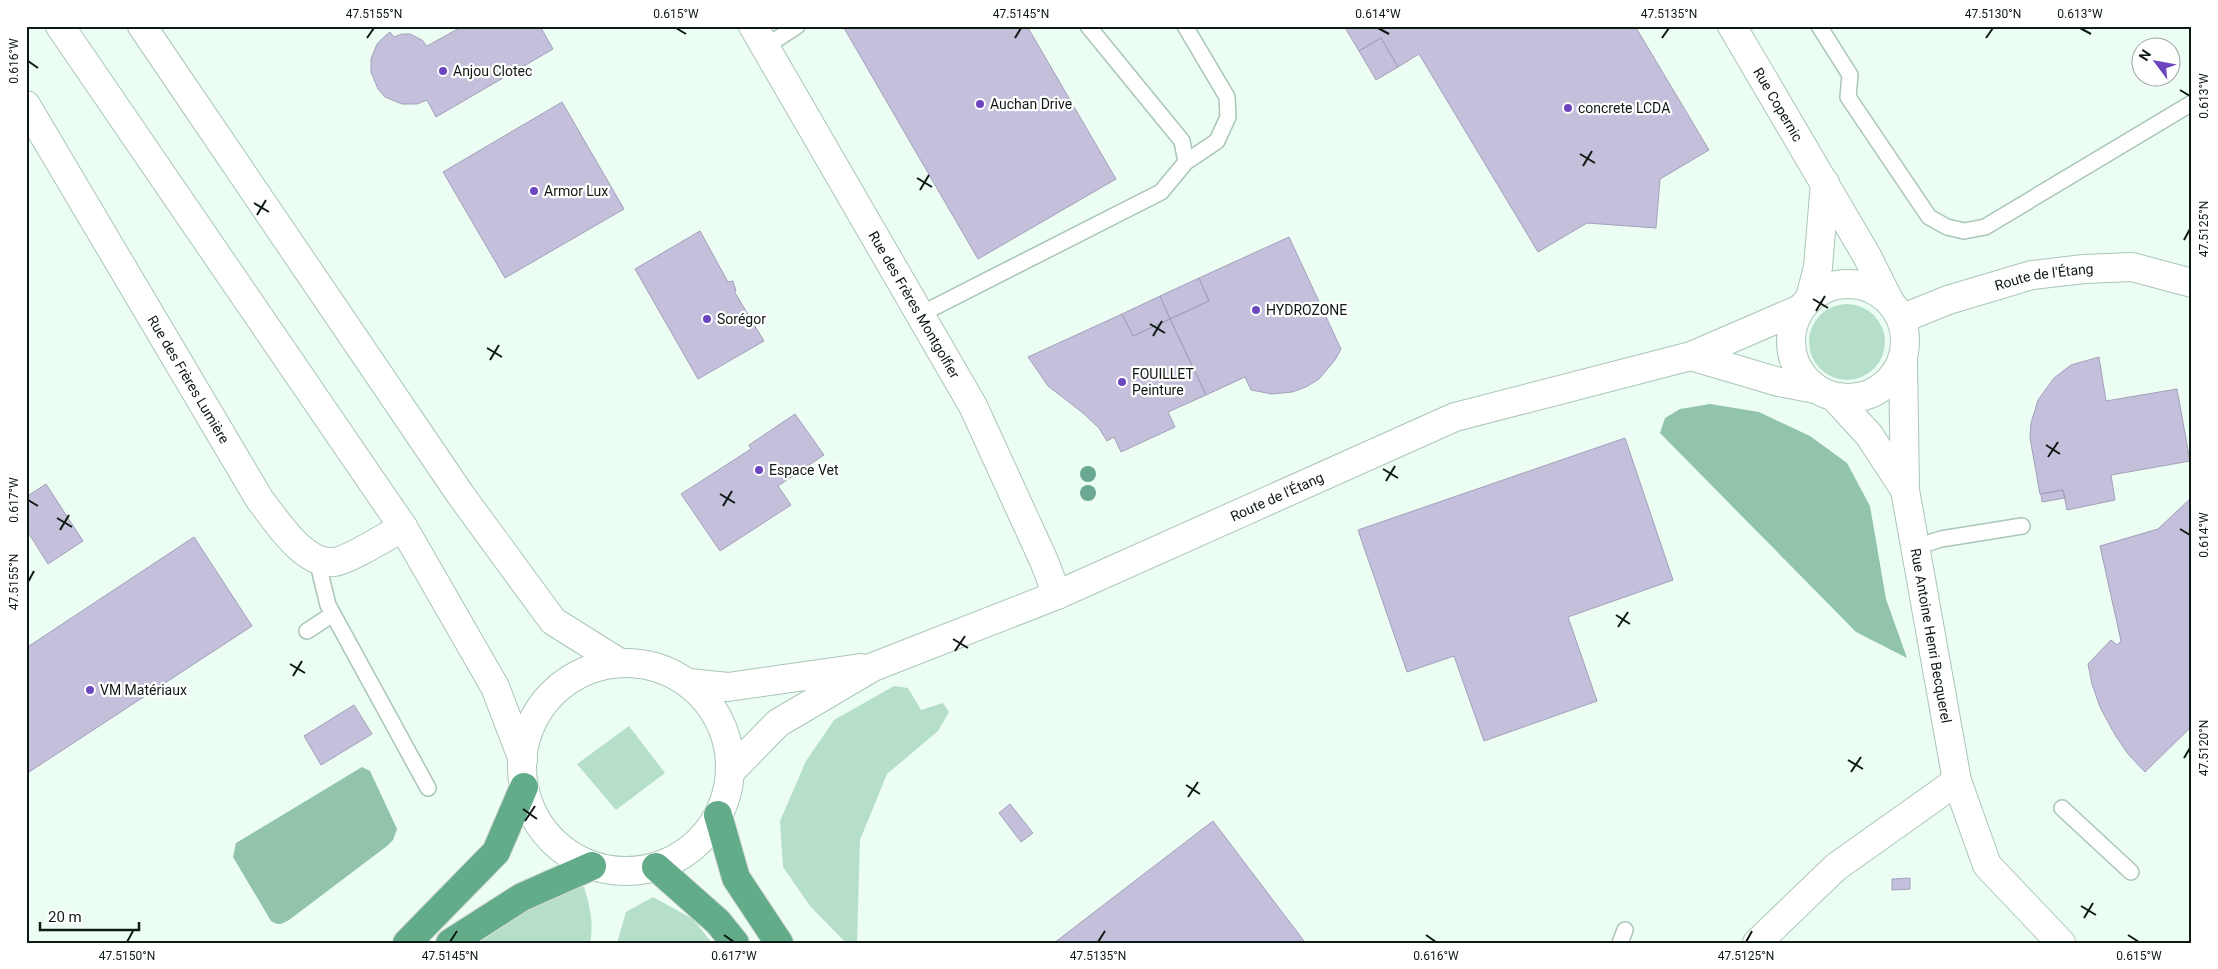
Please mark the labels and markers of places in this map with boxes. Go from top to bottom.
place label: Anjou Clotec [453,63,532,79]
marker: Anjou Clotec [437,65,449,77]
place label: Auchan Drive [990,96,1072,112]
marker: Auchan Drive [974,98,986,110]
place label: concrete LCDA [1578,100,1670,116]
marker: concrete LCDA [1562,102,1574,114]
place label: Armor Lux [544,183,608,199]
marker: Armor Lux [528,185,540,197]
place label: HYDROZONE [1266,302,1347,318]
marker: HYDROZONE [1250,304,1262,316]
place label: Sorégor [717,311,766,327]
marker: Sorégor [701,313,713,325]
place label: FOUILLET Peinture [1132,366,1194,398]
marker: FOUILLET Peinture [1116,376,1128,388]
place label: Espace Vet [769,462,839,478]
marker: Espace Vet [753,464,765,476]
place label: VM Matériaux [100,682,187,698]
marker: VM Matériaux [84,684,96,696]

